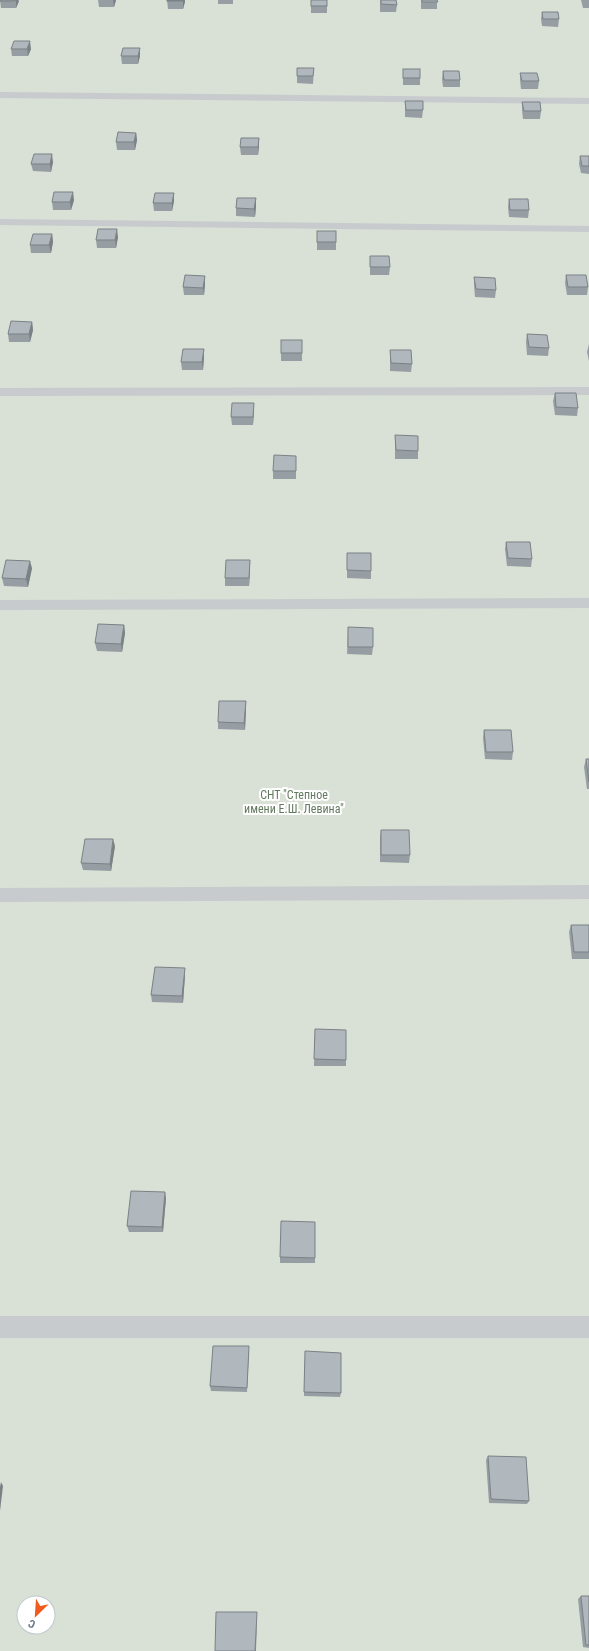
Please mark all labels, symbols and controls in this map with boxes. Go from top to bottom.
park label: СНТ "Степное имени Е.Ш. Левина" [244,788,344,816]
north arrow [16,1595,56,1635]
text: С [26,1616,38,1631]

